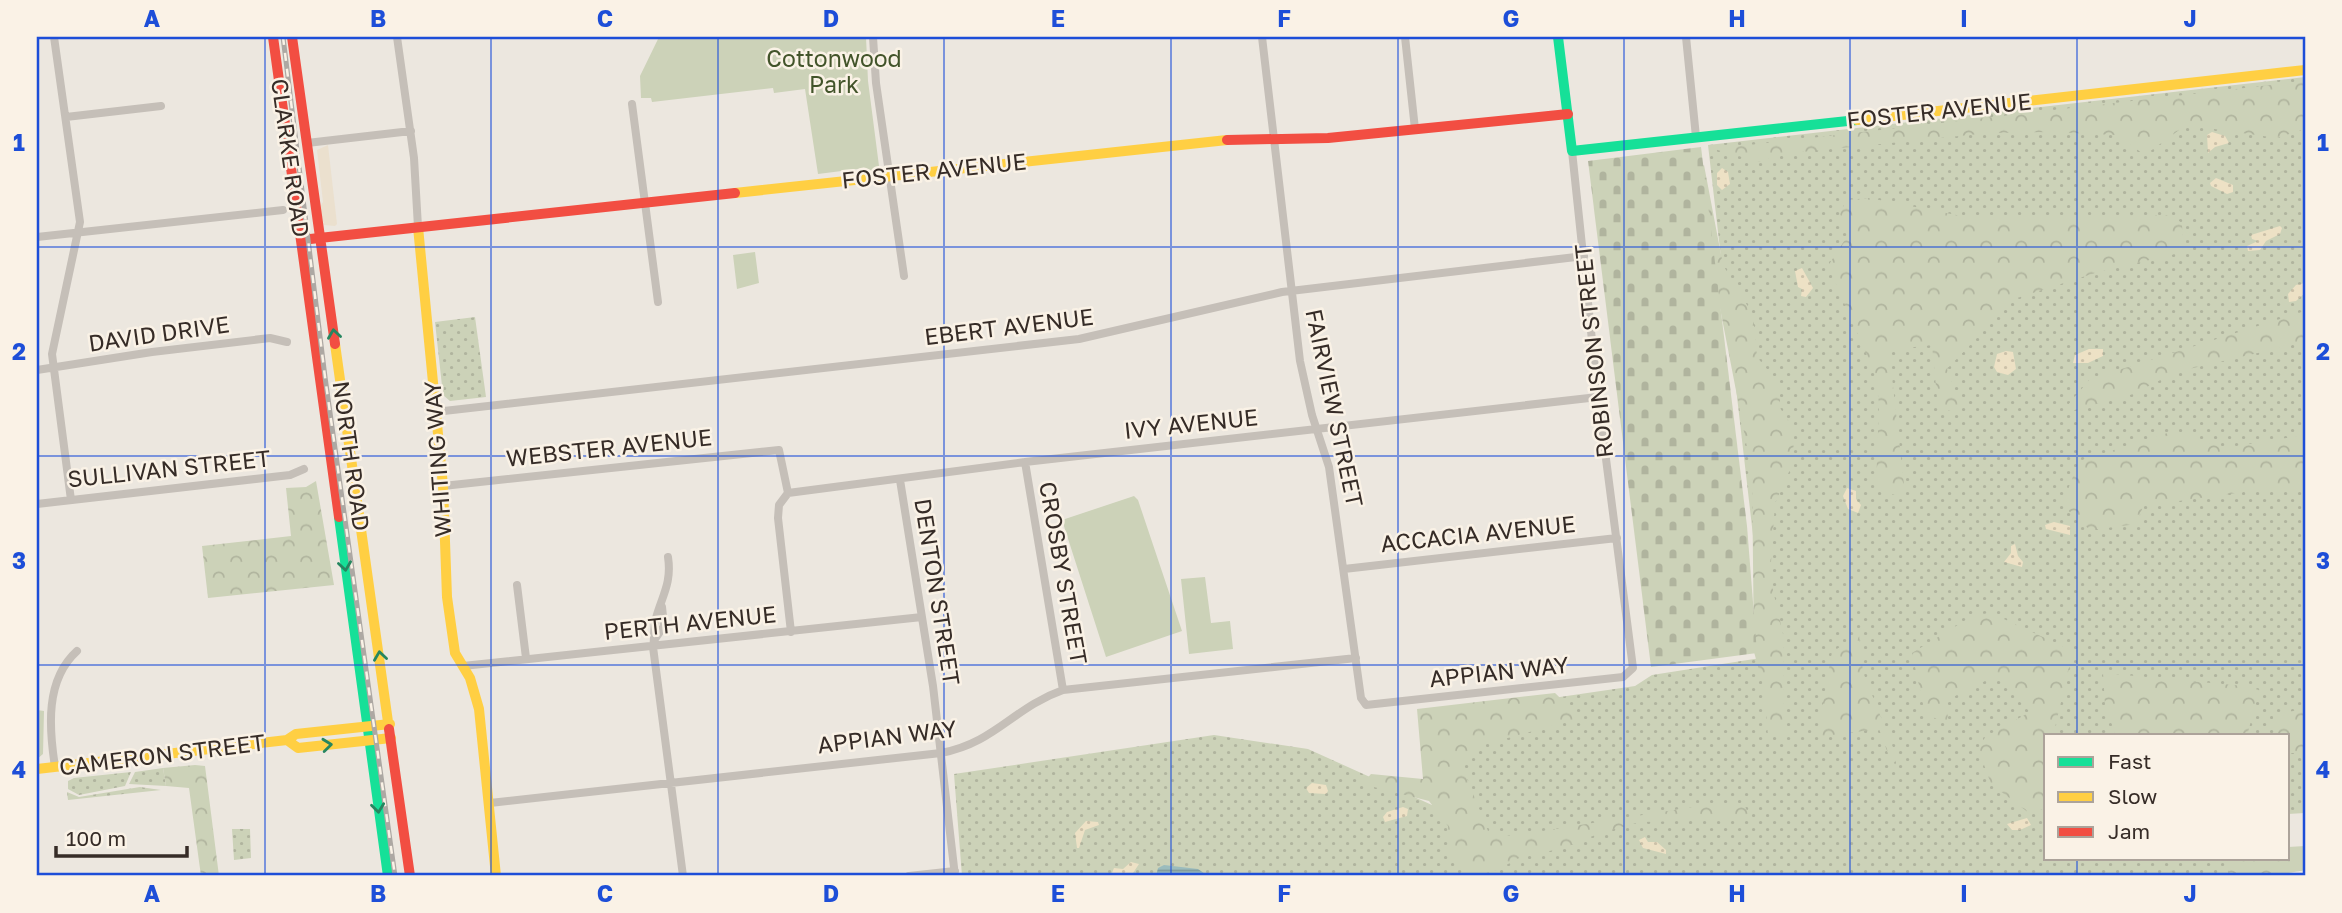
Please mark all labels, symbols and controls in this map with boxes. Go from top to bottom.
text: A [144,4,161,32]
text: B [370,4,386,32]
text: C [597,4,613,32]
text: D [823,4,839,32]
text: E [1051,4,1065,32]
text: F [1277,4,1291,32]
text: G [1503,4,1519,32]
text: H [1728,4,1746,32]
text: I [1960,4,1968,32]
text: J [2183,4,2197,32]
park label: Cottonwood Park [766,44,902,98]
street label: CLARKE ROAD [266,77,316,239]
street label: FOSTER AVENUE [1845,86,2033,134]
text: 1 [13,128,25,156]
text: 1 [2317,128,2329,156]
street label: FOSTER AVENUE [840,146,1028,194]
street label: ROBINSON STREET [1568,243,1618,459]
street label: EBERT AVENUE [923,302,1095,350]
street label: FAIRVIEW STREET [1300,306,1370,509]
street label: DAVID DRIVE [87,309,231,357]
one-way arrow [327,328,342,340]
text: 2 [12,337,26,365]
text: 2 [2316,337,2330,365]
street label: NORTH ROAD [328,379,376,533]
street label: WHITING WAY [418,380,456,538]
street label: IVY AVENUE [1122,402,1259,444]
street label: WEBSTER AVENUE [505,422,713,472]
street label: SULLIVAN STREET [66,443,272,493]
street label: CROSBY STREET [1034,479,1094,666]
street label: DENTON STREET [909,497,967,687]
street label: ACCACIA AVENUE [1379,509,1577,557]
text: 3 [12,546,26,574]
text: 3 [2316,546,2330,574]
one-way arrow [338,560,353,572]
street label: PERTH AVENUE [602,599,777,645]
street label: APPIAN WAY [1428,650,1570,692]
one-way arrow [373,651,388,662]
street label: APPIAN WAY [816,714,958,758]
street label: CAMERON STREET [57,727,266,781]
legend [2044,734,2290,860]
one-way arrow [321,737,333,752]
text: Fast [2108,748,2151,774]
text: 4 [12,755,26,783]
text: 4 [2316,755,2330,783]
text: Slow [2108,783,2157,809]
one-way arrow [370,802,385,814]
scale bar [56,815,187,859]
text: Jam [2108,818,2150,844]
text: 100 m [66,825,126,851]
text: A [144,879,161,907]
text: B [370,879,386,907]
text: C [597,879,613,907]
text: D [823,879,839,907]
text: E [1051,879,1065,907]
text: F [1277,879,1291,907]
text: G [1503,879,1519,907]
text: H [1728,879,1746,907]
text: I [1960,879,1968,907]
text: J [2183,879,2197,907]

